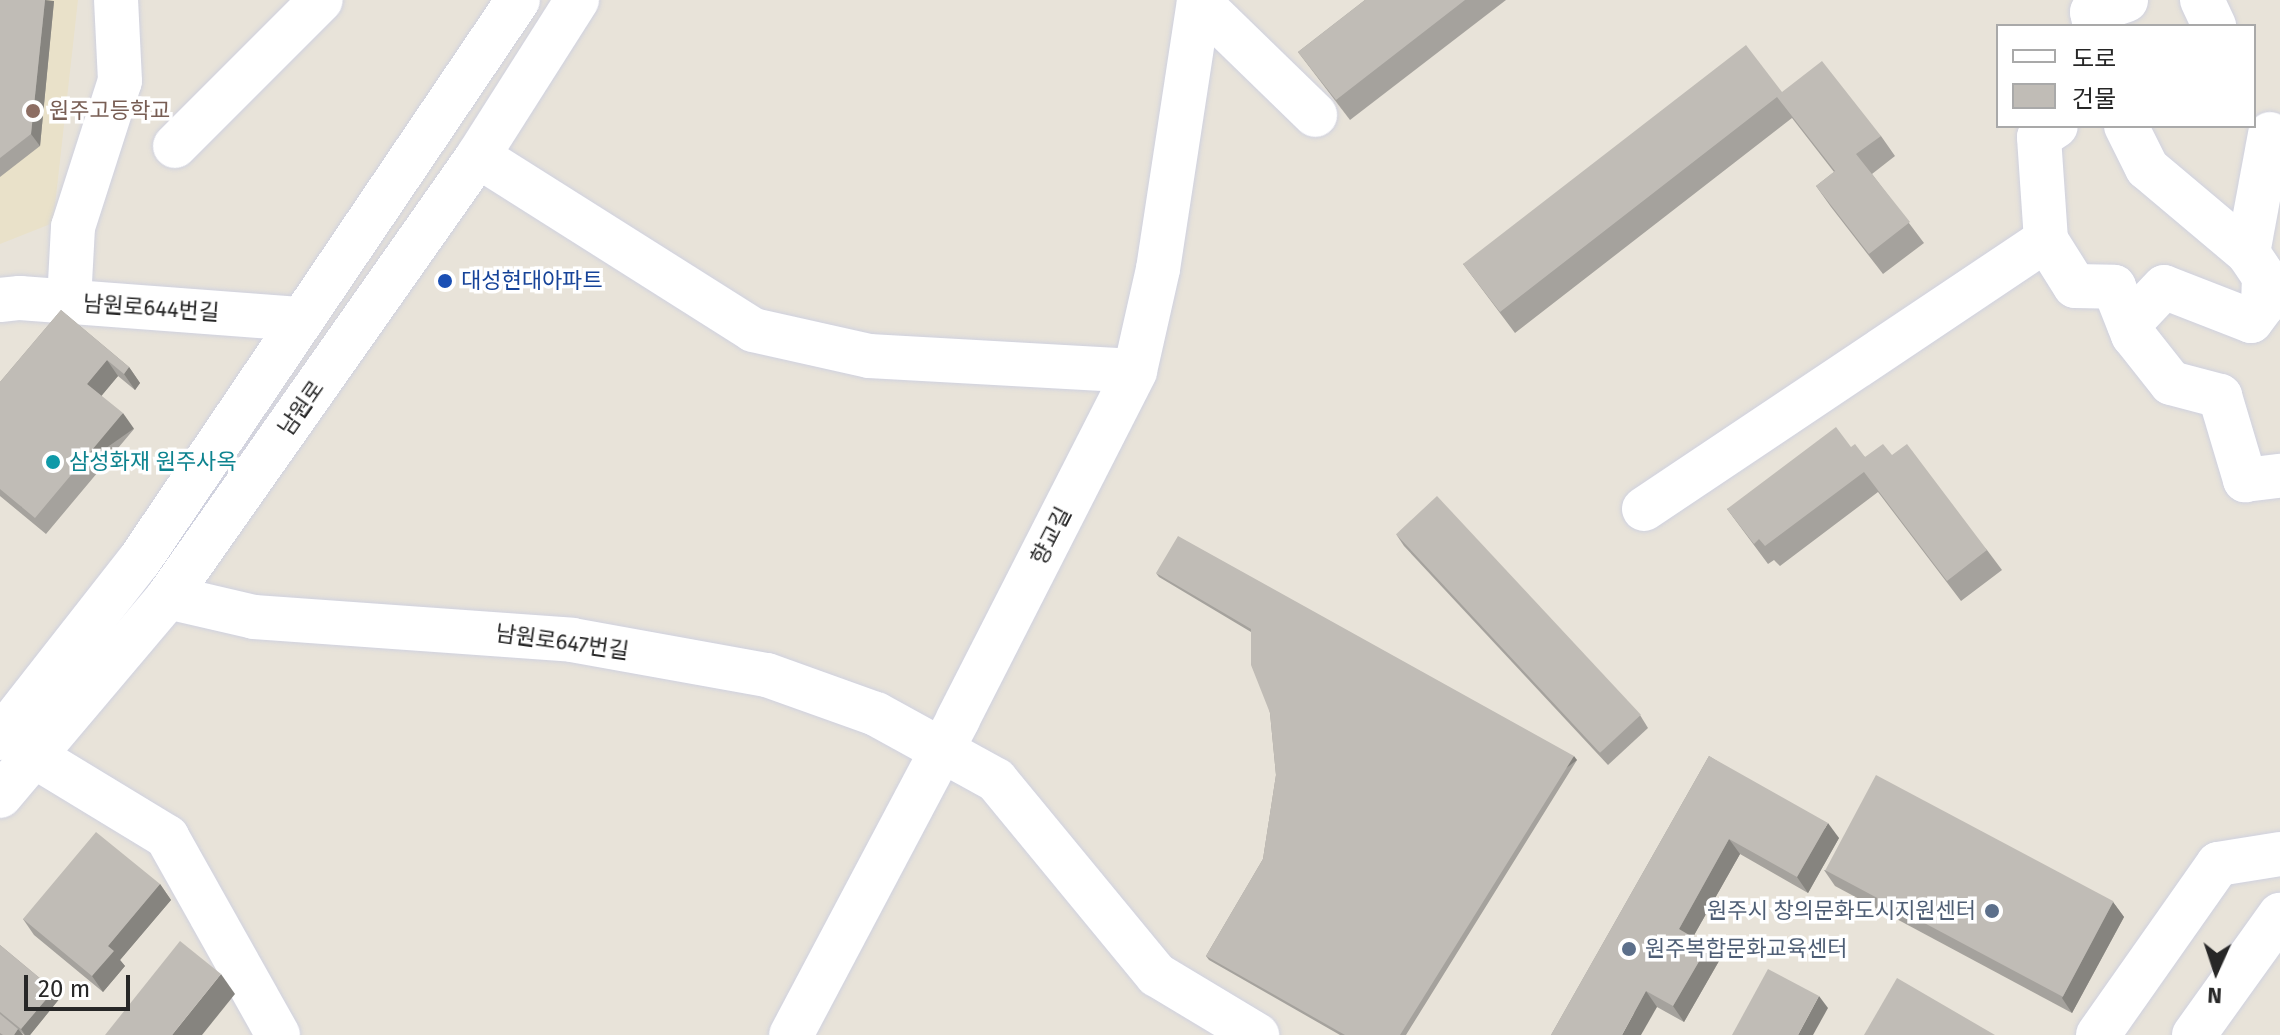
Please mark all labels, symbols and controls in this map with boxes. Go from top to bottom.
legend [1996,24,2256,128]
text: 도로 [2072,45,2116,73]
text: 건물 [2072,85,2116,113]
place label: 원주고등학교 [49,98,170,124]
marker: 원주고등학교 [24,102,42,120]
place label: 대성현대아파트 [461,268,603,294]
marker: 대성현대아파트 [436,272,454,290]
street label: 남원로644번길 [82,290,220,326]
street label: 남원로 [273,376,329,440]
place label: 삼성화재 원주사옥 [69,449,237,475]
marker: 삼성화재 원주사옥 [44,453,62,471]
street label: 향교길 [1025,503,1077,569]
street label: 남원로647번길 [494,620,630,664]
place label: 원주시 창의문화도시지원센터 [1707,898,1976,924]
marker: 원주시 창의문화도시지원센터 [1983,902,2001,920]
north arrow [2176,931,2256,1011]
place label: 원주복합문화교육센터 [1645,936,1847,962]
marker: 원주복합문화교육센터 [1620,940,1638,958]
scale bar [28,959,134,1009]
text: 20 m [38,975,90,1003]
text: N [2207,982,2223,1009]

